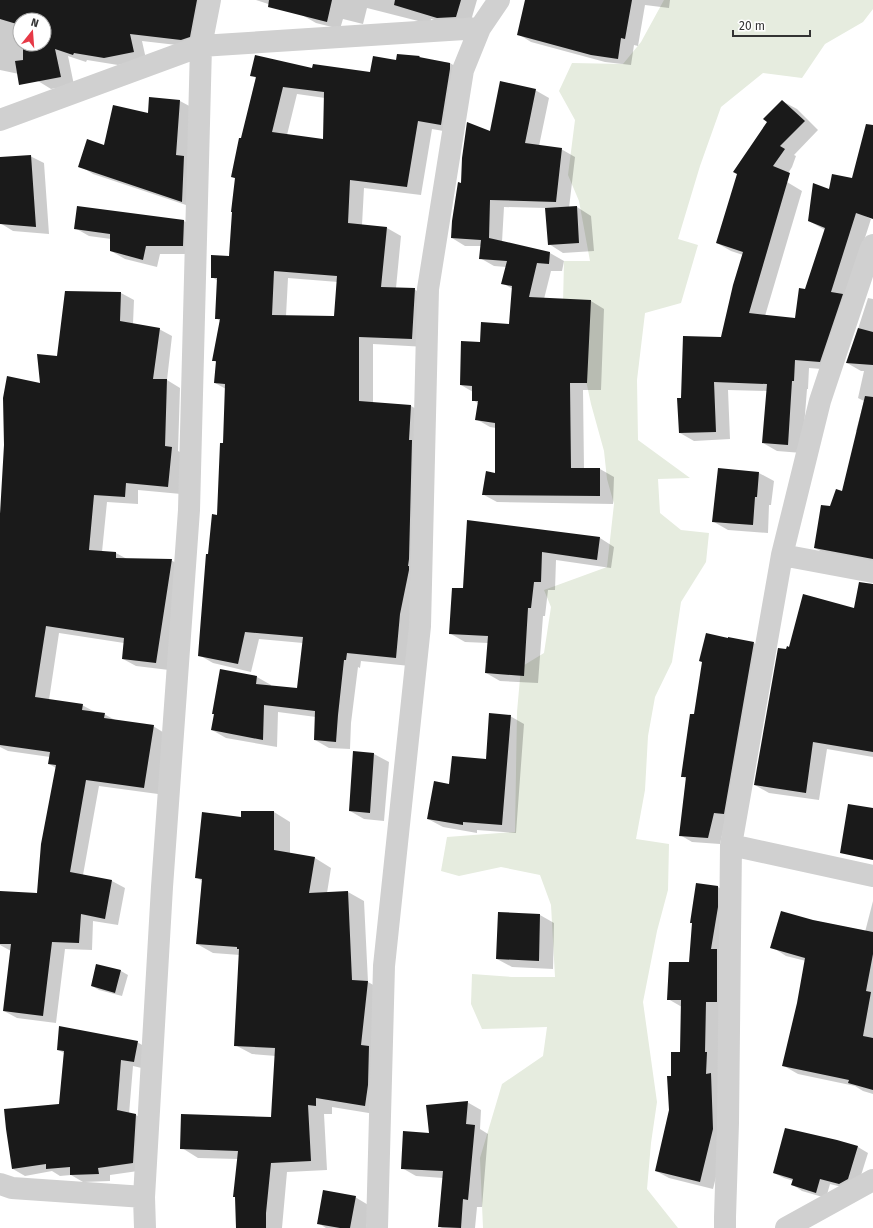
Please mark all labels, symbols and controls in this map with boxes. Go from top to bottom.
north arrow [12,12,52,52]
scale bar [733,12,810,38]
text: N [29,16,40,30]
text: 20 m [739,19,765,33]

